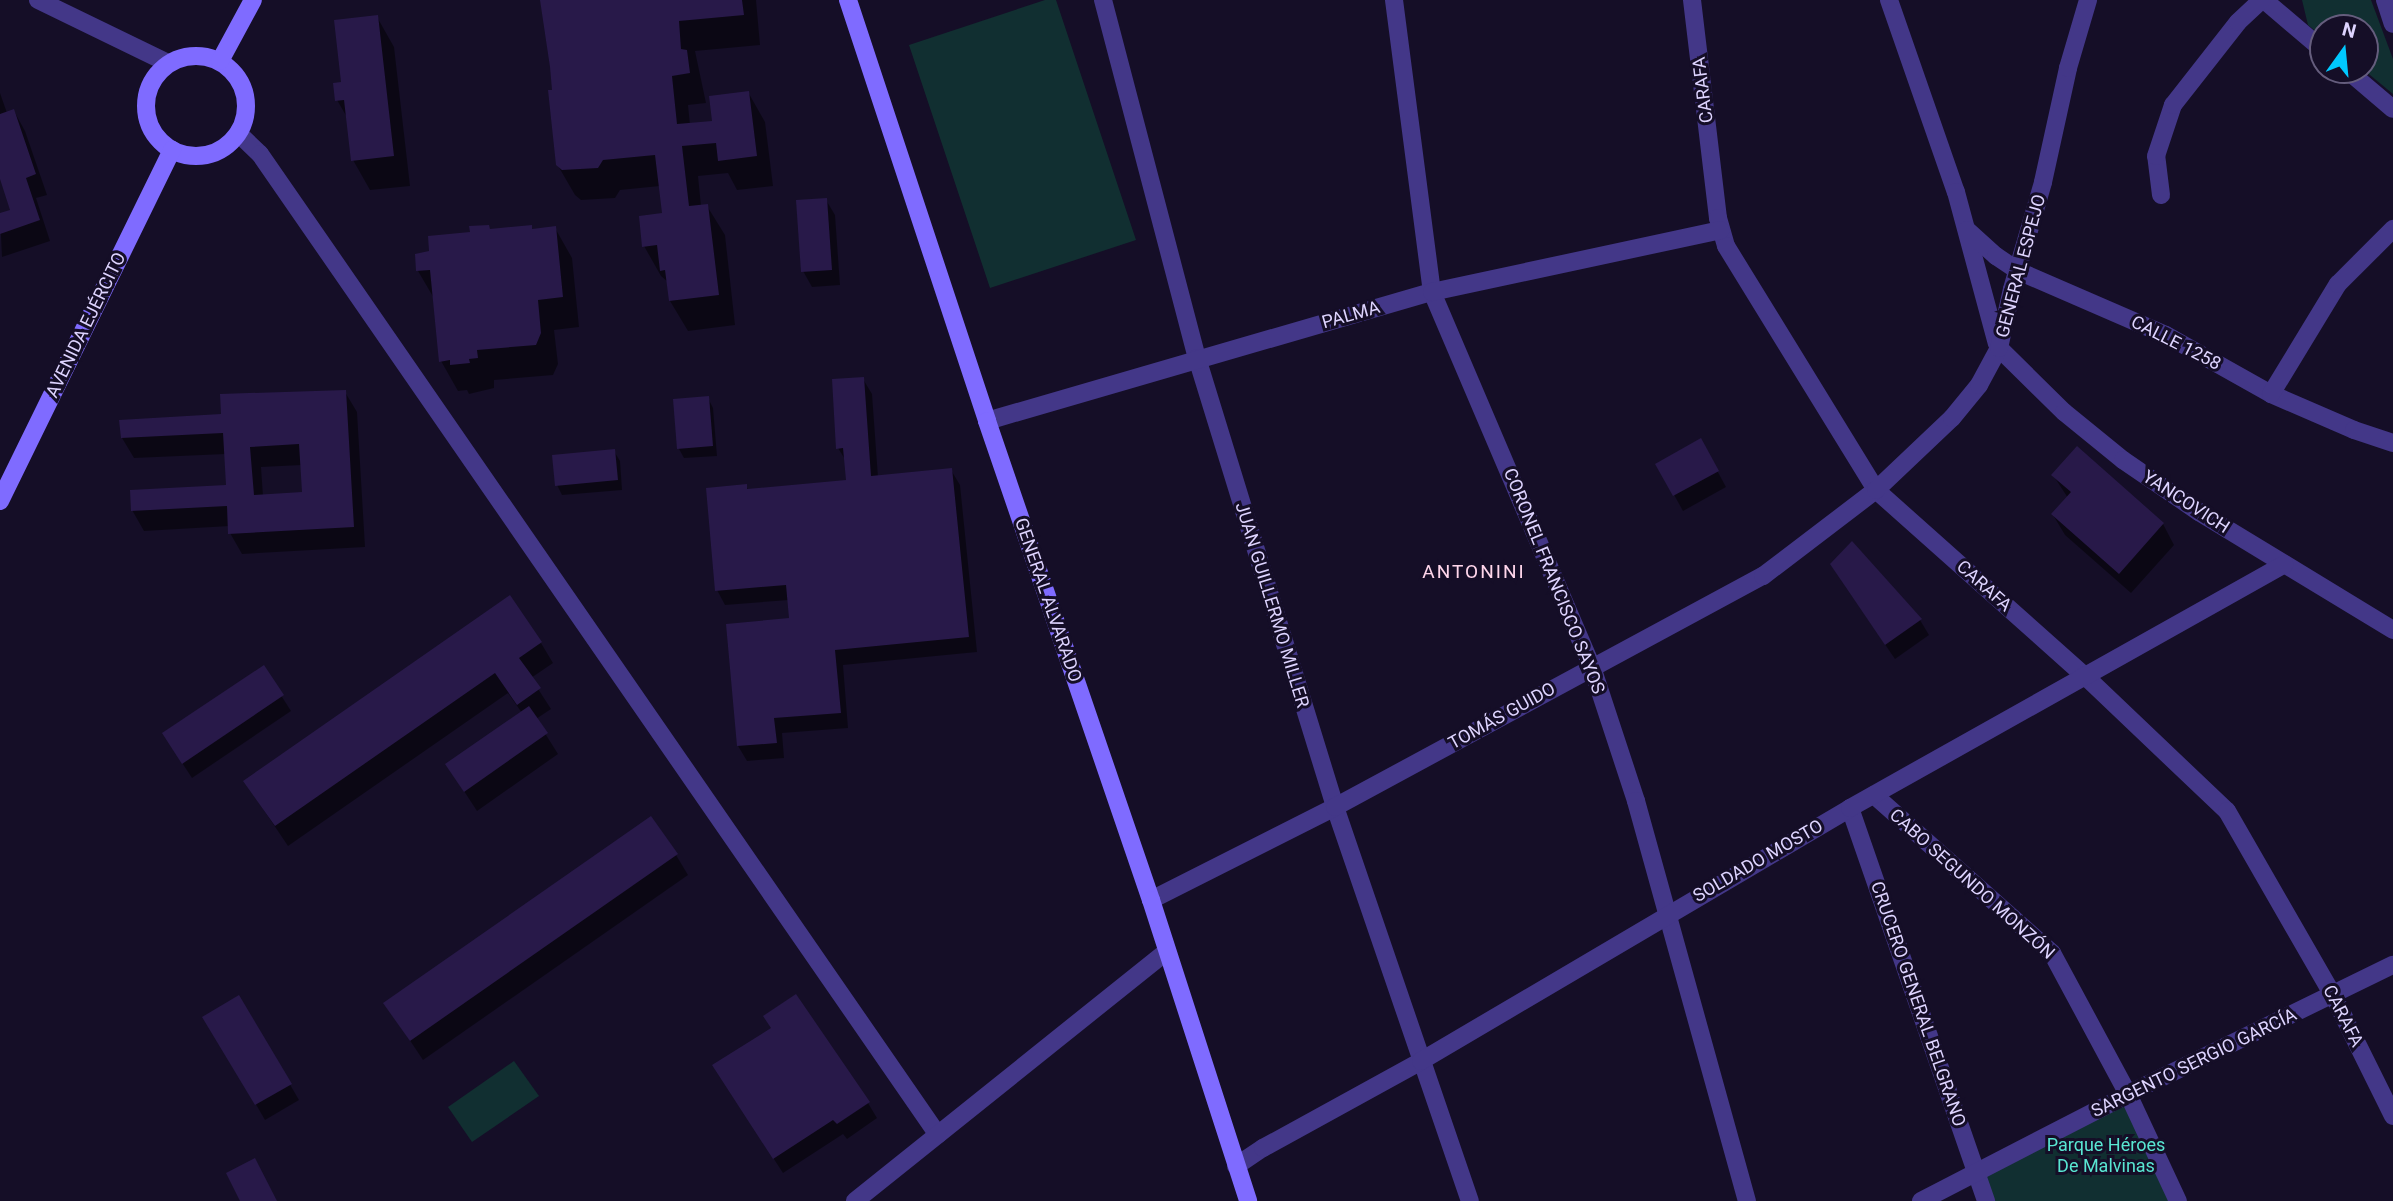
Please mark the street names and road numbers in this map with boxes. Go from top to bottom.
street label: CARAFA [1688,56,1718,124]
street label: GENERAL ESPEJO [1991,192,2051,340]
street label: AVENIDA EJÉRCITO [41,249,131,401]
street label: PALMA [1320,296,1382,334]
street label: CALLE 1258 [2127,311,2225,375]
street label: CORONEL FRANCISCO SAYOS [1499,465,1609,697]
street label: YANCOVICH [2138,466,2234,538]
street label: JUAN GUILLERMO MILLER [1230,500,1314,710]
street label: GENERAL ALVARADO [1010,515,1086,685]
street label: CARAFA [1952,556,2016,616]
street label: TOMÁS GUIDO [1445,678,1559,754]
street label: CABO SEGUNDO MONZÓN [1885,804,2059,964]
street label: SOLDADO MOSTO [1689,815,1827,907]
street label: CRUCERO GENERAL BELGRANO [1866,879,1970,1129]
street label: CARAFA [2318,981,2368,1051]
street label: SARGENTO SERGIO GARCÍA [2088,1004,2300,1122]

